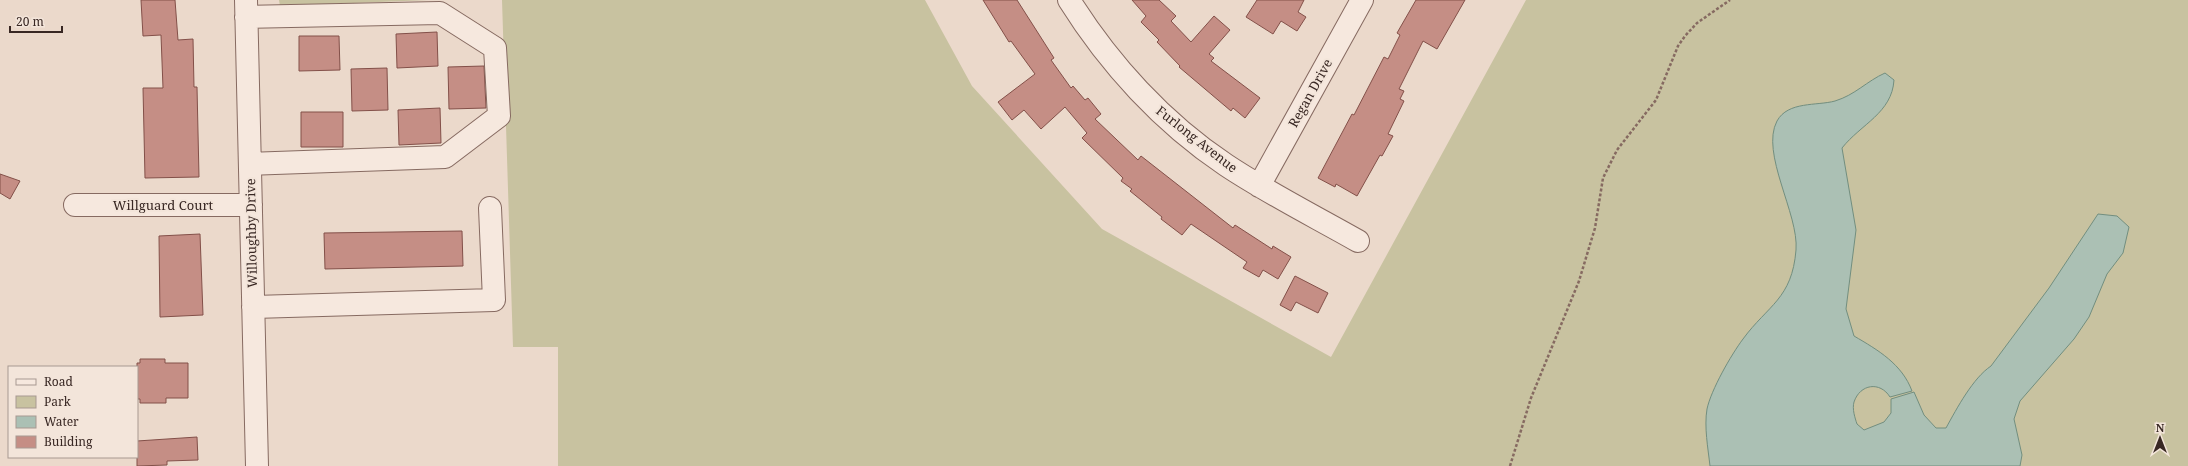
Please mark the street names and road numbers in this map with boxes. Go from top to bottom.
street label: Regan Drive [1284,55,1336,131]
street label: Furlong Avenue [1153,101,1241,177]
street label: Willoughby Drive [241,178,261,288]
street label: Willguard Court [113,196,214,214]

